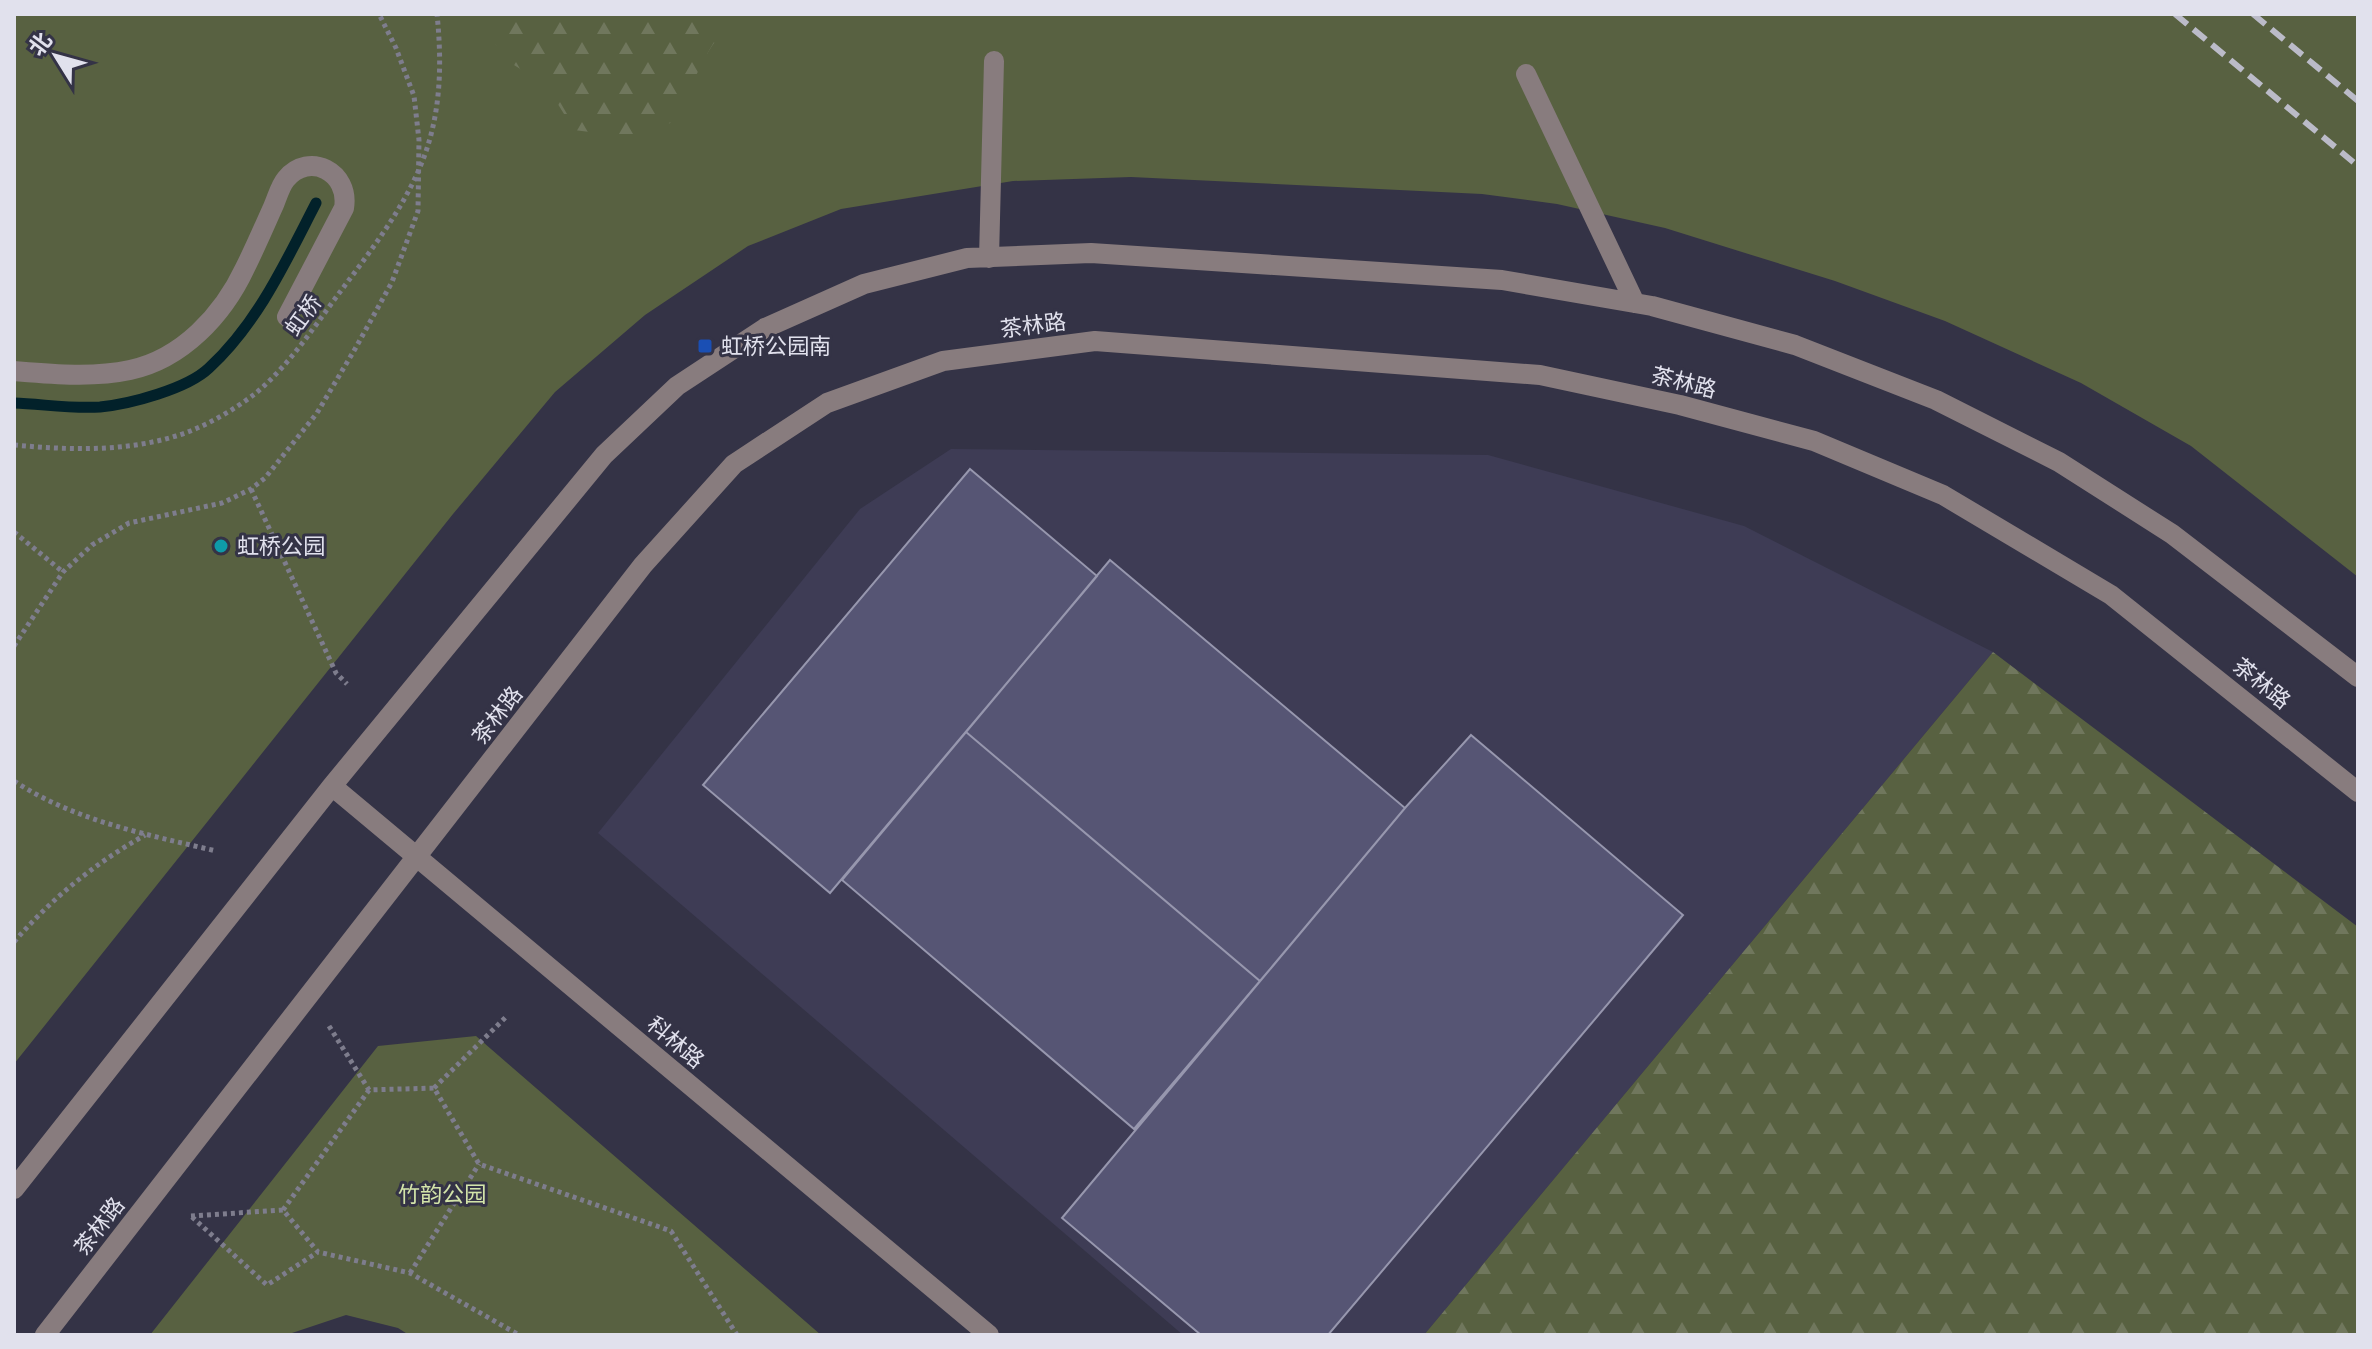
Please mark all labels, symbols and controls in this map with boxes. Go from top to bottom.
north arrow [16,16,96,96]
text: 北 [23,27,57,61]
street label: 虹桥 [280,290,326,340]
street label: 茶林路 [999,308,1067,342]
place label: 虹桥公园南 [721,333,831,359]
marker: 虹桥公园南 [696,337,714,355]
street label: 茶林路 [1649,361,1719,403]
place label: 虹桥公园 [237,533,325,559]
marker: 虹桥公园 [212,537,230,555]
street label: 茶林路 [2228,652,2296,714]
street label: 茶林路 [466,681,528,749]
street label: 科林路 [642,1011,710,1073]
park label: 竹韵公园 [398,1181,486,1207]
street label: 茶林路 [68,1192,130,1260]

